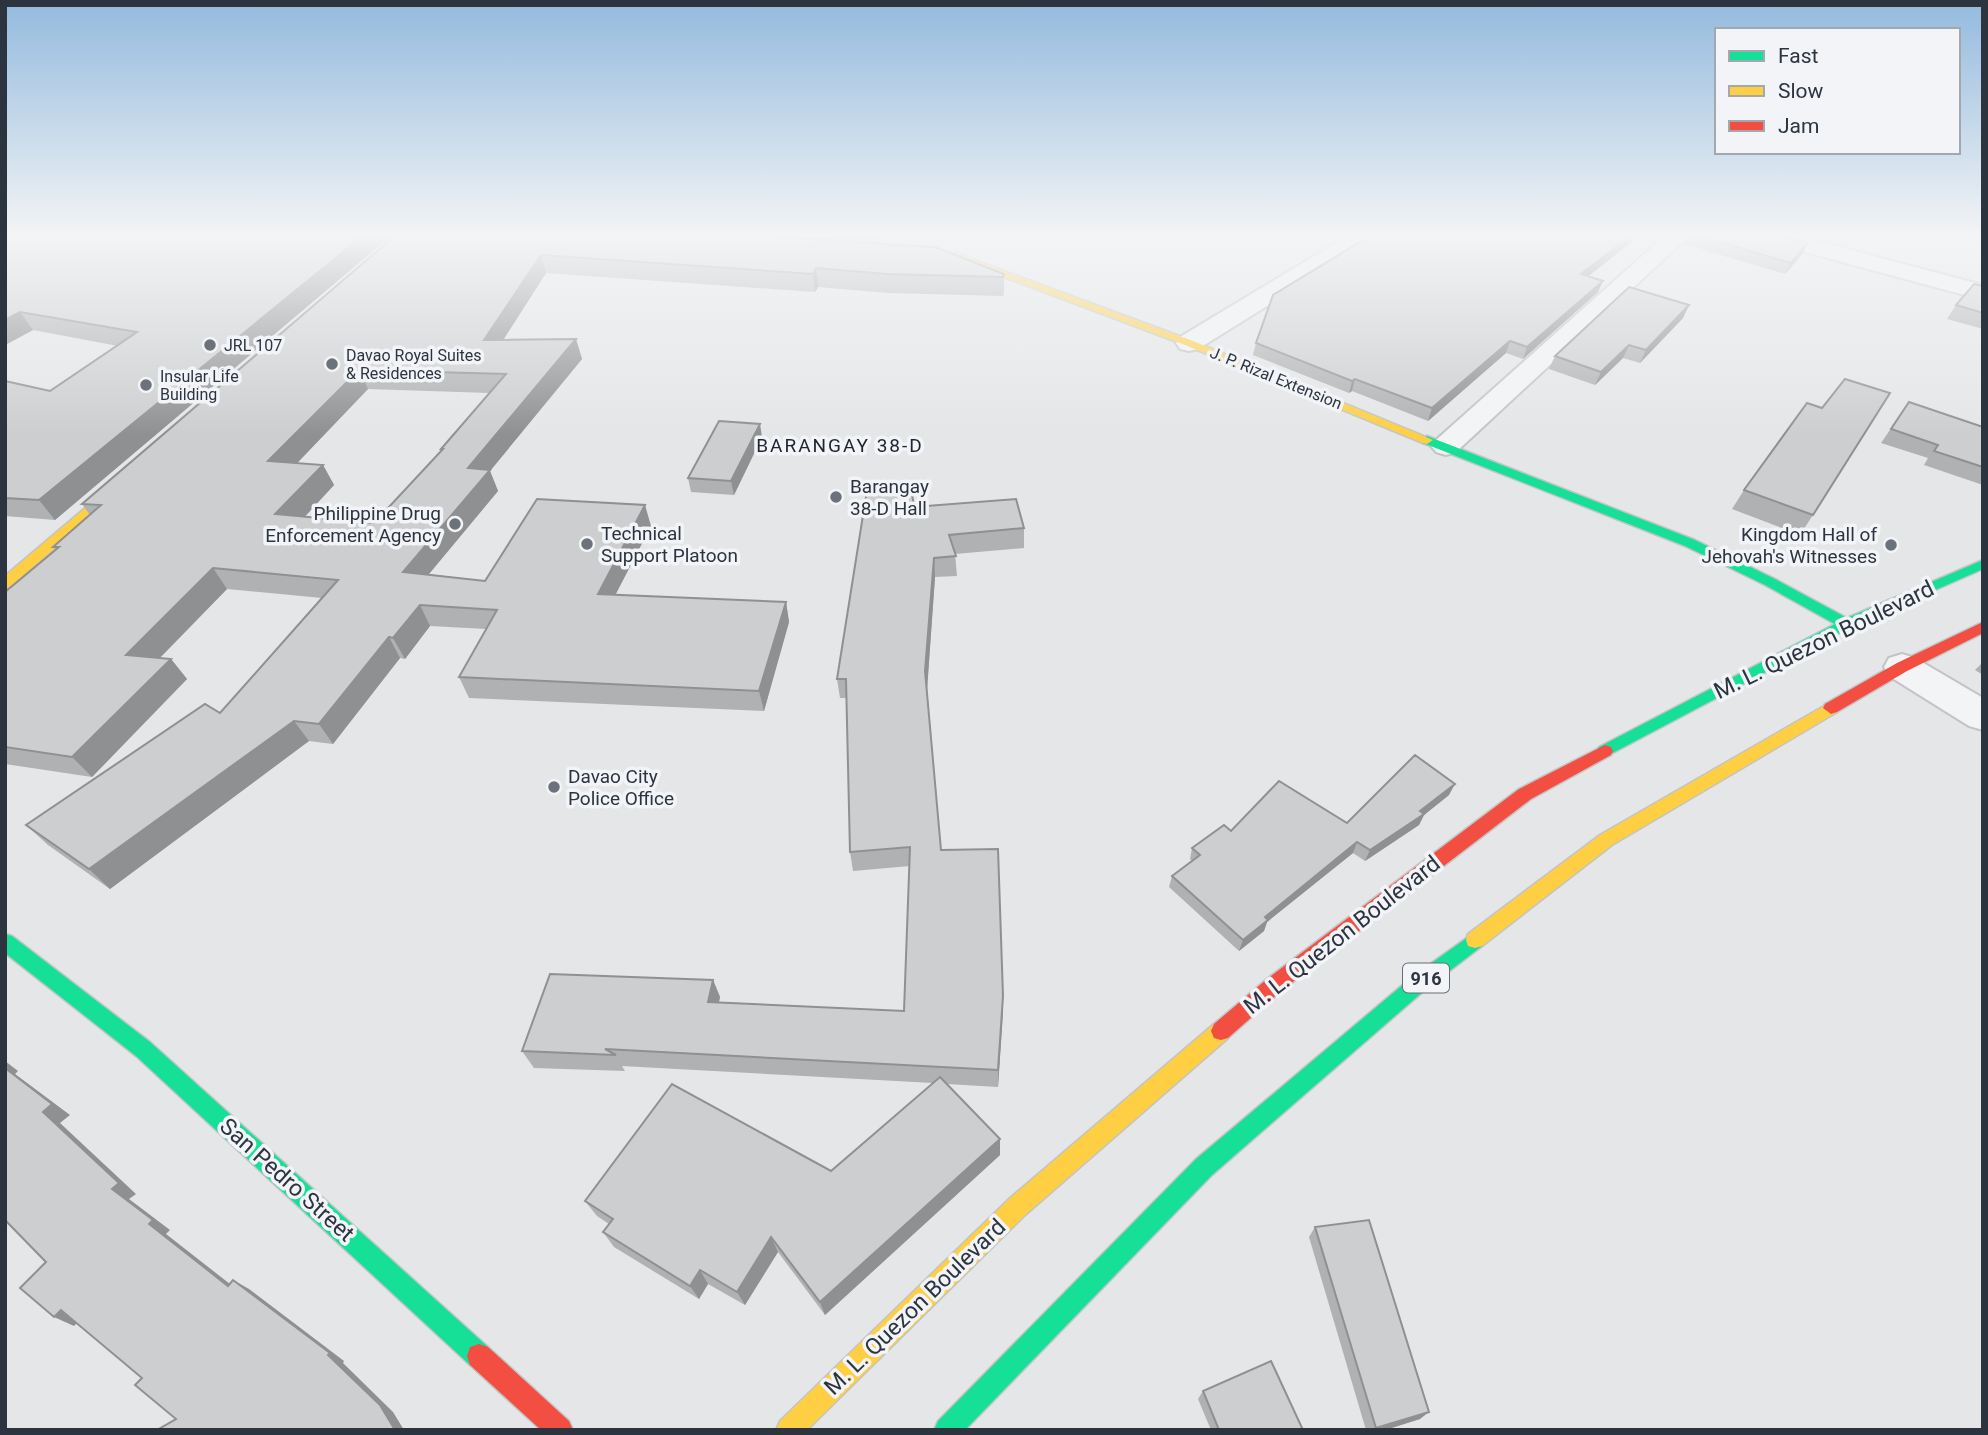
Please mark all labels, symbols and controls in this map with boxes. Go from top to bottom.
legend [1715,28,1960,154]
text: Fast [1778,44,1819,68]
text: Slow [1778,79,1824,103]
text: Jam [1778,114,1819,138]
place label: JRL 107 [224,336,282,355]
marker: JRL 107 [202,337,218,353]
street label: J. P. Rizal Extension [1207,343,1345,413]
place label: Davao Royal Suites & Residences [346,346,482,383]
marker: Davao Royal Suites & Residences [324,356,340,372]
place label: Insular Life Building [160,367,239,404]
marker: Insular Life Building [138,377,154,393]
district label: BARANGAY 38-D [756,434,924,457]
place label: Barangay 38-D Hall [850,475,929,520]
marker: Barangay 38-D Hall [828,489,844,505]
place label: Philippine Drug Enforcement Agency [265,502,441,547]
marker: Philippine Drug Enforcement Agency [447,516,463,532]
place label: Technical Support Platoon [601,522,738,567]
place label: Kingdom Hall of Jehovah's Witnesses [1702,523,1877,568]
marker: Technical Support Platoon [579,536,595,552]
marker: Kingdom Hall of Jehovah's Witnesses [1883,537,1899,553]
street label: M. L. Quezon Boulevard [1710,575,1938,705]
place label: Davao City Police Office [568,765,674,810]
marker: Davao City Police Office [546,779,562,795]
street label: M. L. Quezon Boulevard [1239,850,1445,1020]
road number: 916 [1403,964,1449,993]
street label: San Pedro Street [214,1113,360,1247]
street label: M. L. Quezon Boulevard [819,1213,1011,1401]

